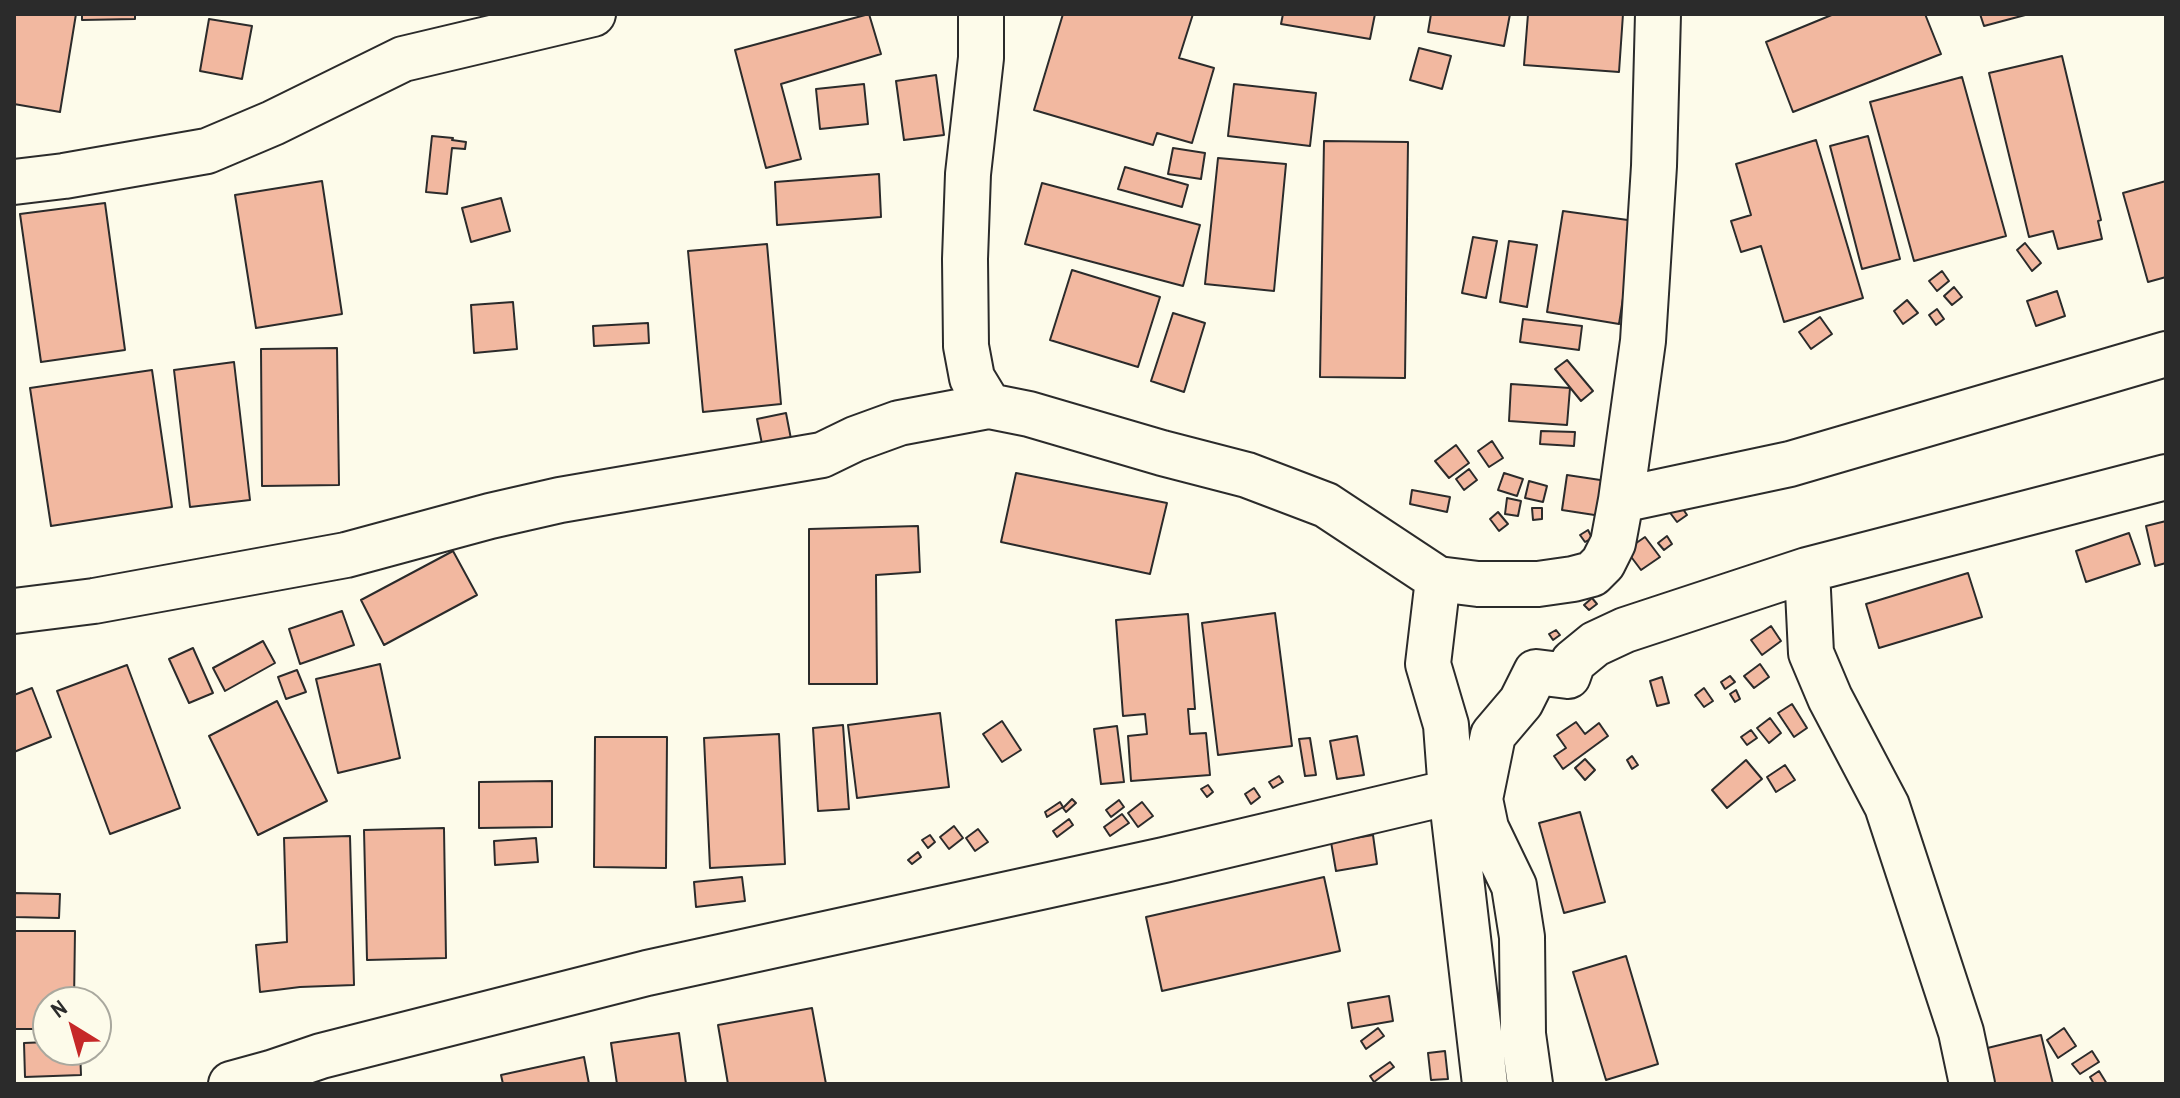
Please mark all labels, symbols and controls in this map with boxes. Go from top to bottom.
north arrow [32,986,112,1066]
text: N [45,993,73,1024]

